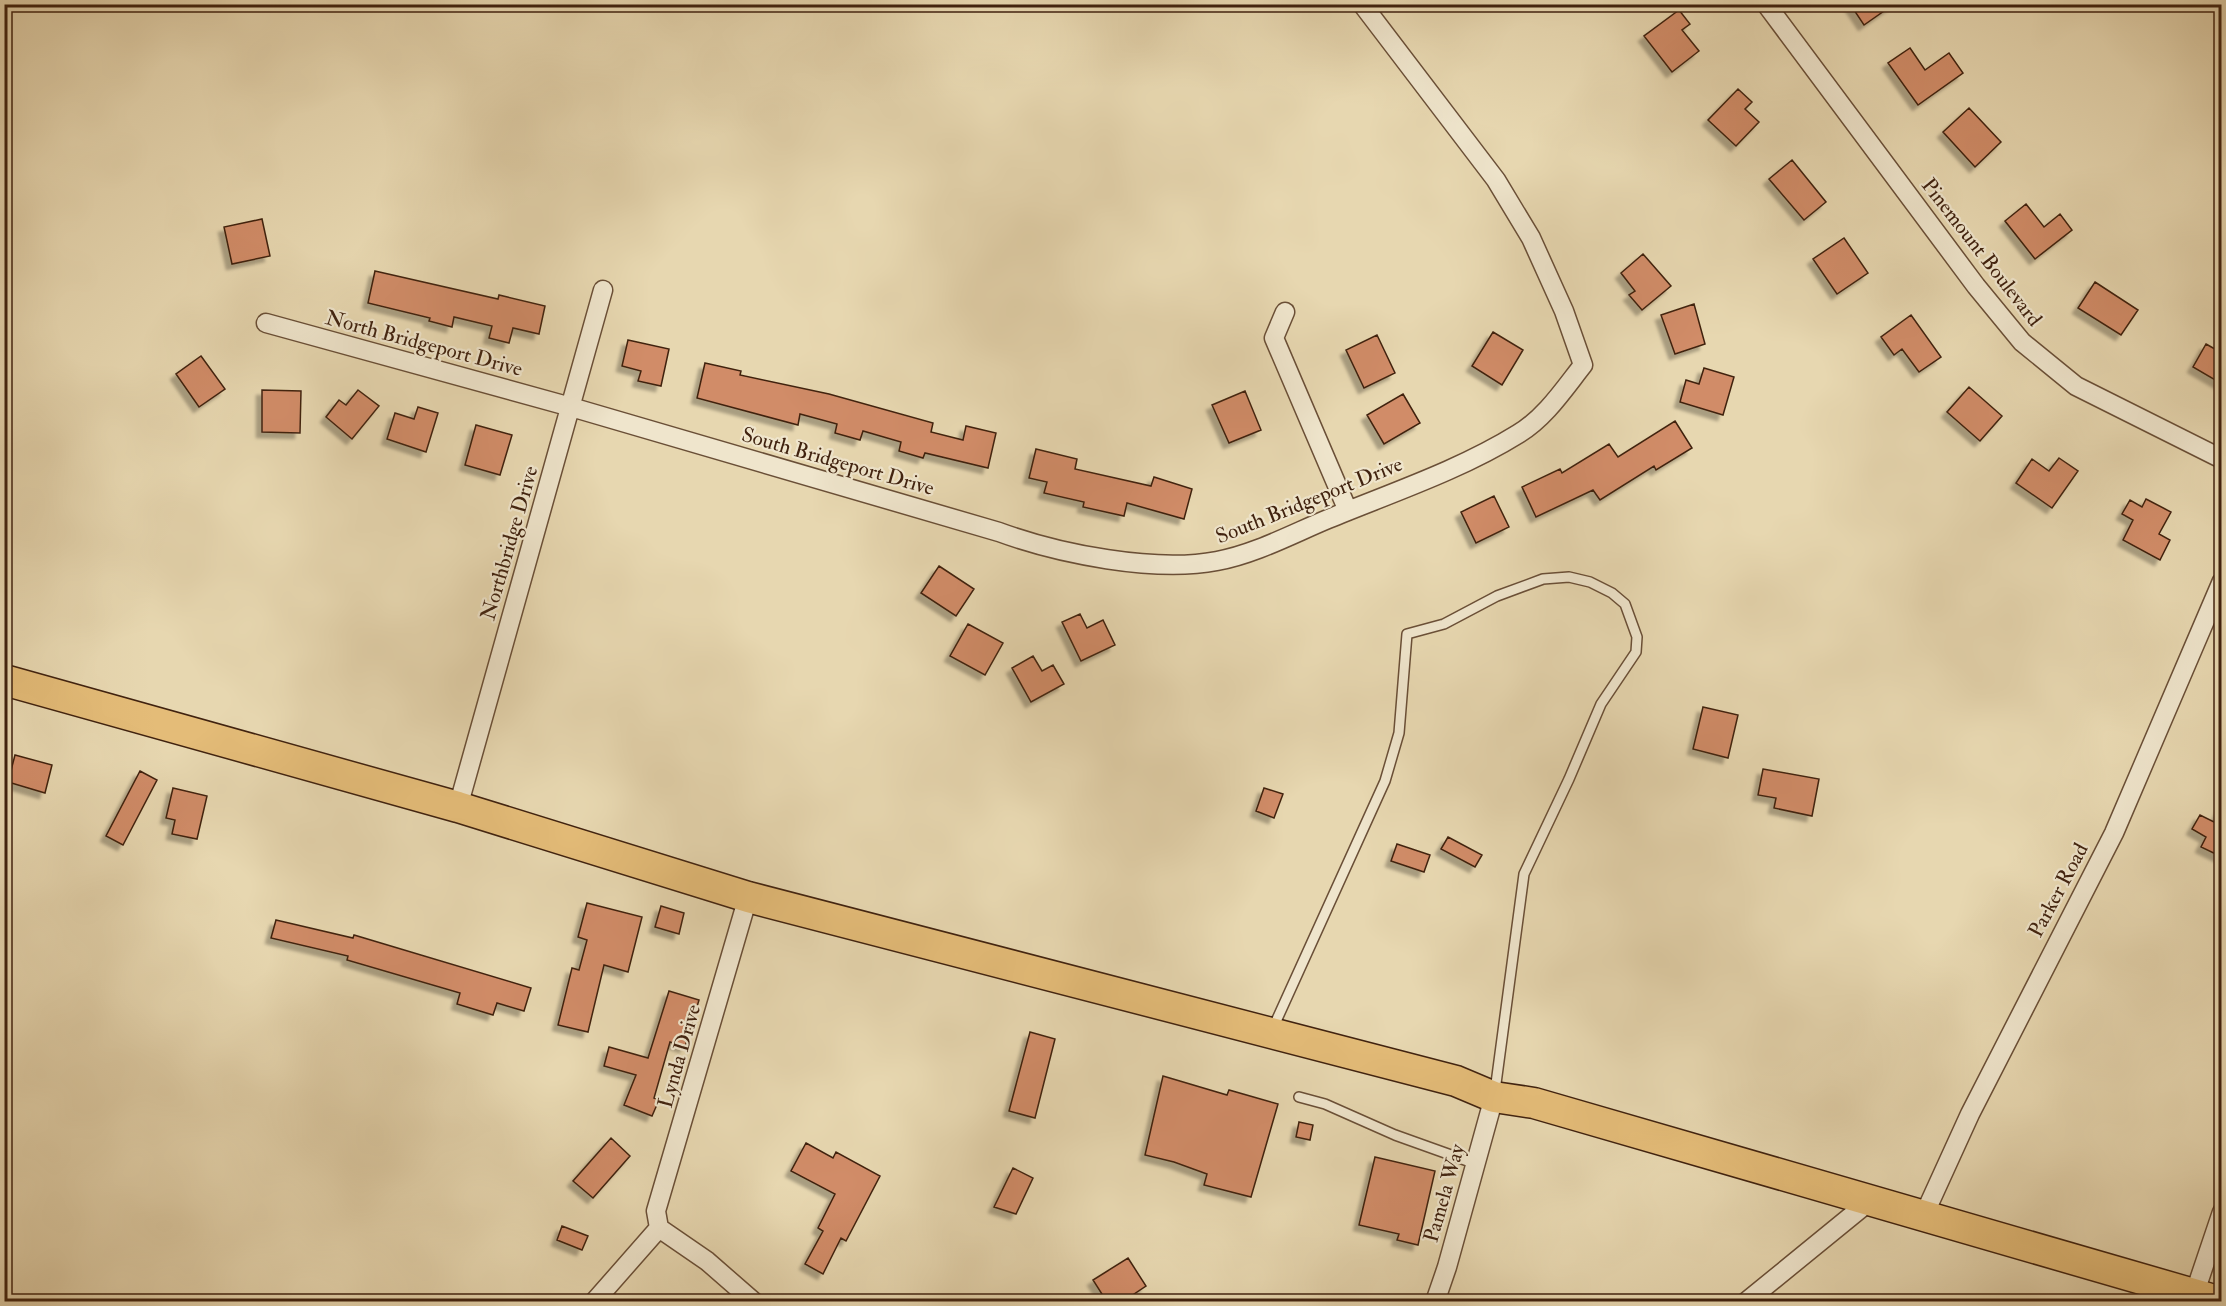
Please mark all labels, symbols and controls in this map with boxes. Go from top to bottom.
street label: Pinemount Boulevard [1915,173,2048,332]
street label: North Bridgeport Drive [322,304,525,383]
street label: South Bridgeport Drive [738,421,937,502]
street label: South Bridgeport Drive [1212,451,1407,550]
street label: Northbridge Drive [475,463,544,624]
street label: Parker Road [2022,838,2095,942]
street label: Lynda Drive [652,1001,707,1111]
street label: Pamela Way [1418,1140,1472,1245]

